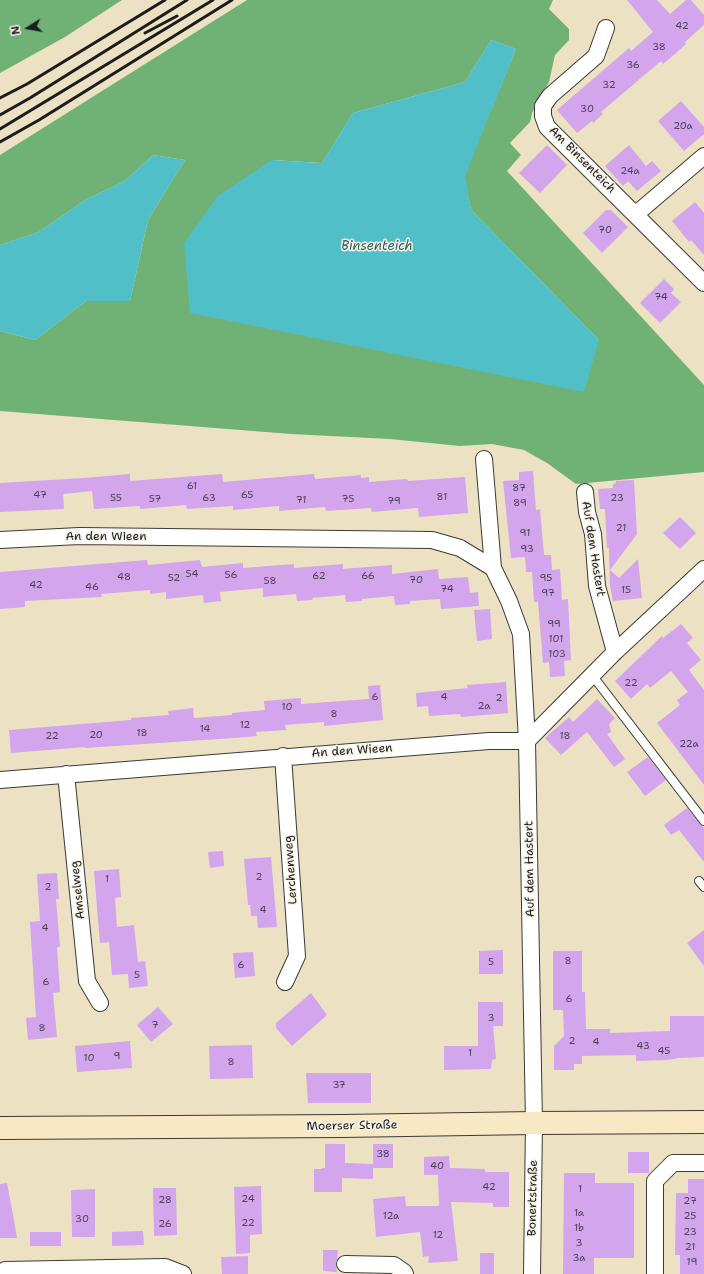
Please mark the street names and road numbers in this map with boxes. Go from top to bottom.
street label: Am Binsenteich [546,124,618,196]
street label: Auf dem Hastert [578,500,608,598]
street label: An den Wieen [65,530,147,544]
street label: An den Wieen [311,741,393,761]
street label: Auf dem Hastert [522,821,538,917]
street label: Lerchenweg [281,835,301,905]
street label: Amselweg [68,860,88,920]
street label: Moerser Straße [306,1118,398,1134]
street label: Bonertstraße [525,1160,541,1236]

